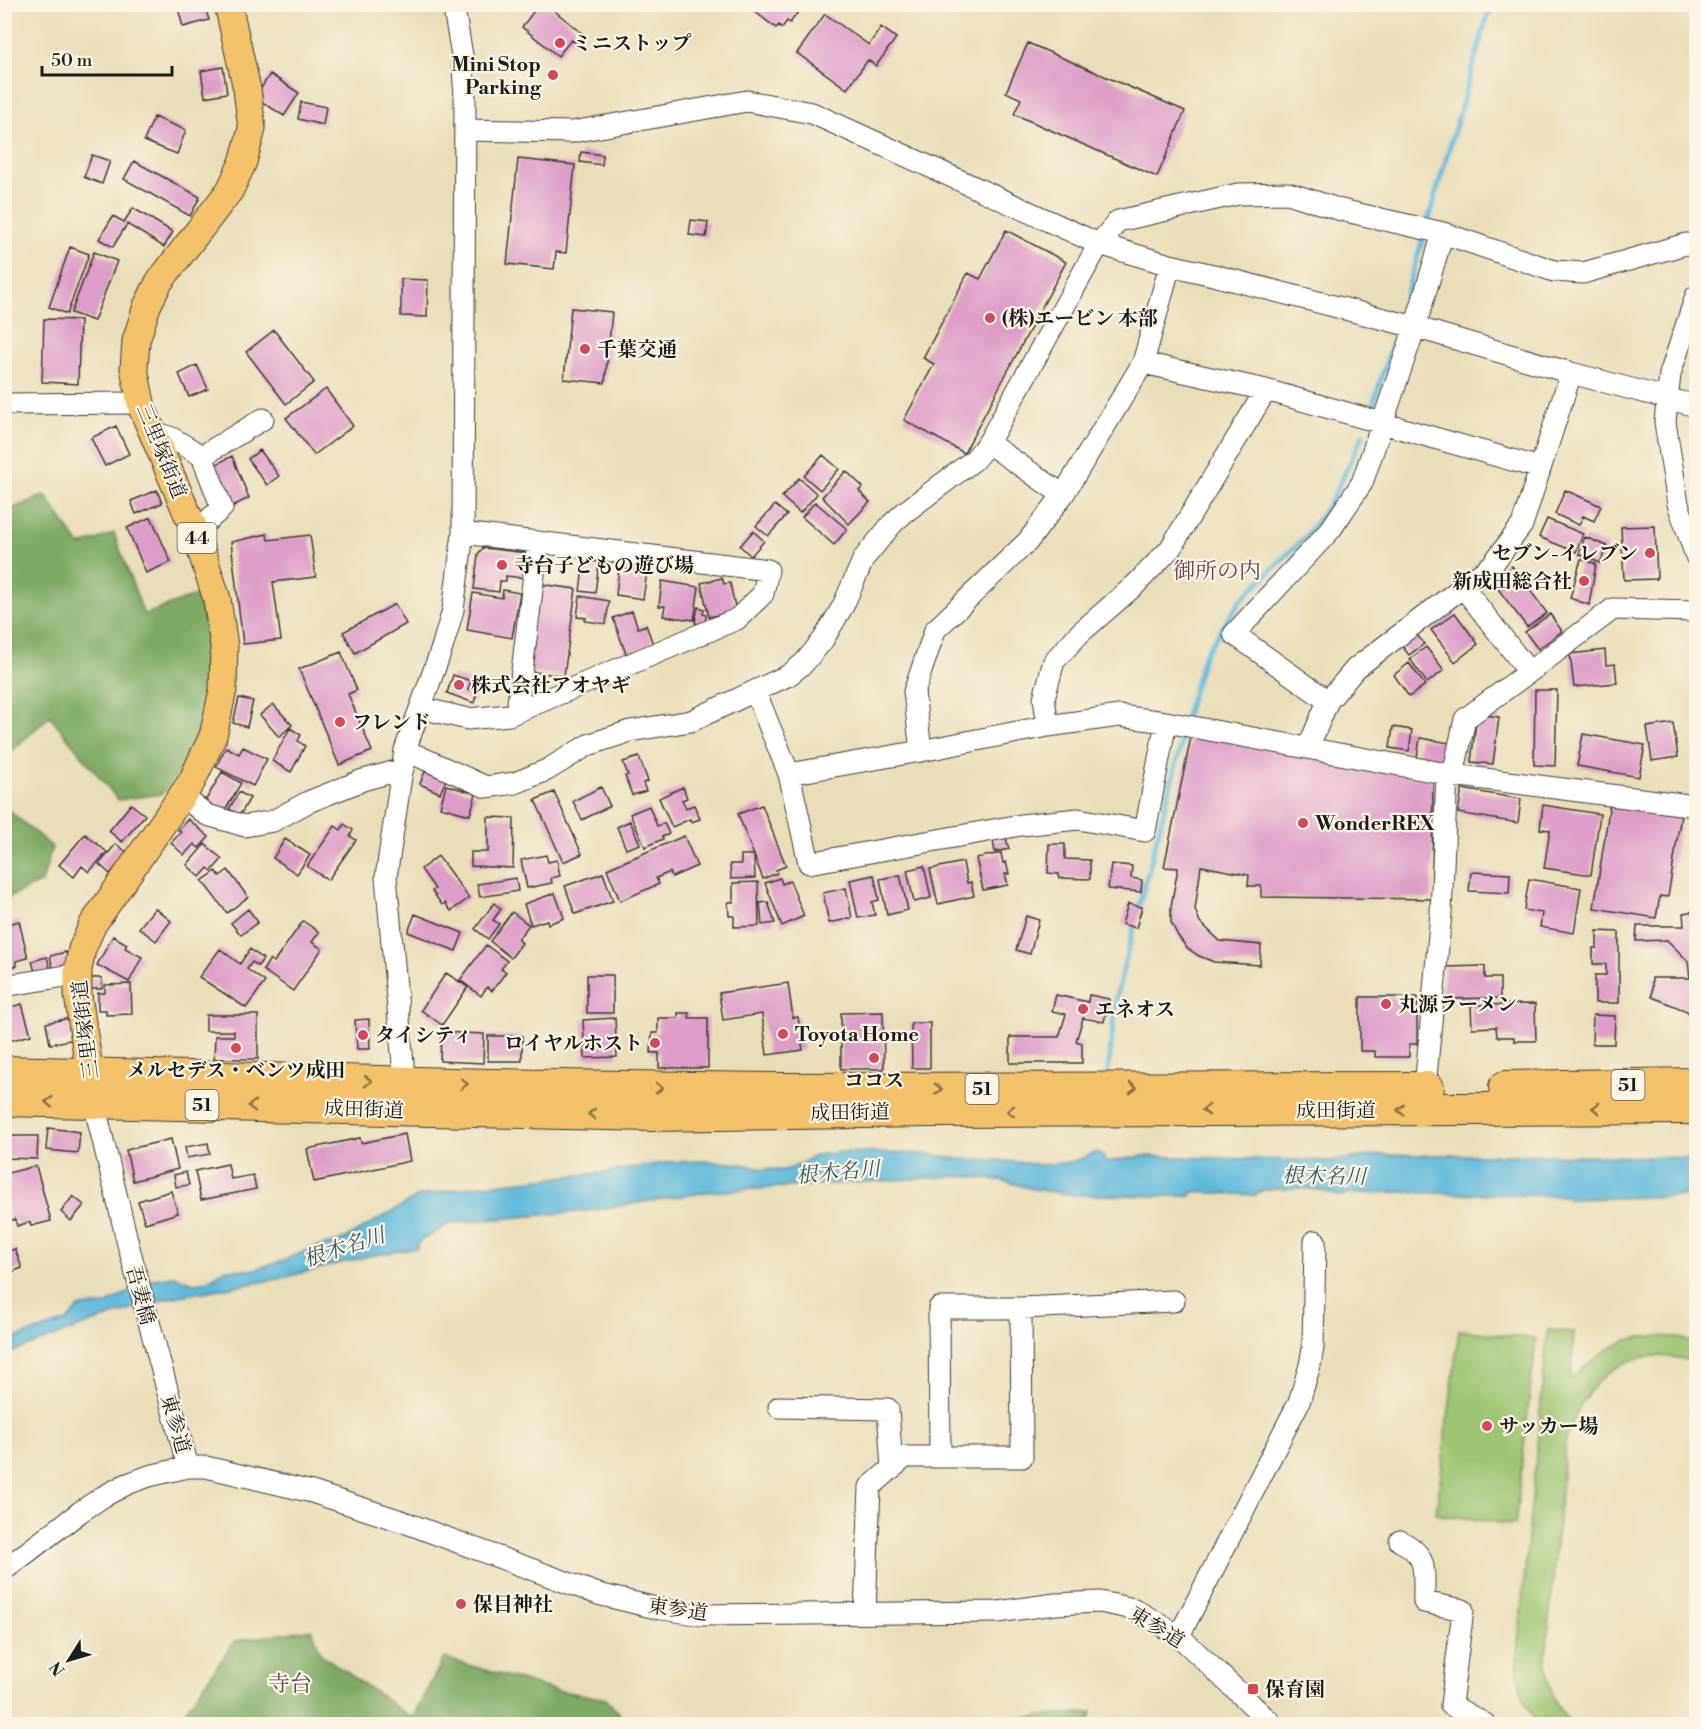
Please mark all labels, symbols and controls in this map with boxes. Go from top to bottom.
place label: ミニストップ [572,32,691,57]
marker: ミニストップ [553,36,567,50]
scale bar [42,39,172,77]
text: 50 m [51,49,93,72]
place label: Mini Stop Parking [451,53,542,101]
marker: Mini Stop Parking [546,68,560,82]
place label: (株)エービン 本部 [1002,307,1158,332]
marker: (株)エービン 本部 [983,311,997,325]
place label: 千葉交通 [597,338,677,363]
marker: 千葉交通 [578,342,592,356]
street label: 三里塚街道 [130,401,191,503]
road number: 44 [178,523,216,553]
place label: セブン-イレブン [1492,542,1638,567]
marker: セブン-イレブン [1643,546,1657,560]
place label: 寺台子どもの遊び場 [514,554,694,579]
marker: 寺台子どもの遊び場 [495,558,509,572]
district label: 御所の内 [1173,558,1261,585]
place label: 新成田総合社 [1452,570,1572,595]
marker: 新成田総合社 [1577,574,1591,588]
place label: 株式会社アオヤギ [471,674,631,699]
marker: 株式会社アオヤギ [452,678,466,692]
place label: フレンド [352,711,431,736]
marker: フレンド [333,715,347,729]
place label: WonderREX [1314,812,1435,837]
marker: WonderREX [1296,816,1310,830]
street label: 三里塚街道 [68,979,105,1081]
place label: 丸源ラーメン [1398,993,1517,1018]
marker: 丸源ラーメン [1379,997,1393,1011]
place label: エネオス [1095,998,1175,1023]
marker: エネオス [1076,1002,1090,1016]
place label: Toyota Home [795,1023,919,1048]
place label: タイシティ [375,1024,473,1049]
marker: Toyota Home [776,1027,790,1041]
marker: タイシティ [356,1028,370,1042]
place label: ロイヤルホスト [504,1032,643,1057]
marker: ロイヤルホスト [648,1036,662,1050]
marker: メルセデス・ベンツ成田 [229,1041,243,1055]
marker: ココス [867,1051,881,1065]
place label: メルセデス・ベンツ成田 [126,1059,346,1084]
place label: ココス [844,1069,904,1094]
road number: 51 [1612,1070,1644,1100]
road number: 51 [966,1074,998,1104]
one-way arrow [364,1075,373,1087]
one-way arrow [460,1078,469,1090]
one-way arrow [655,1081,664,1094]
one-way arrow [934,1082,943,1095]
one-way arrow [1129,1082,1138,1094]
road number: 51 [186,1090,218,1120]
one-way arrow [45,1095,54,1108]
street label: 成田街道 [324,1097,404,1124]
street label: 成田街道 [1296,1099,1376,1124]
one-way arrow [247,1100,256,1112]
street label: 成田街道 [810,1100,890,1127]
one-way arrow [1592,1102,1601,1114]
one-way arrow [1202,1104,1211,1116]
one-way arrow [1397,1104,1406,1116]
one-way arrow [1007,1105,1016,1117]
one-way arrow [587,1108,596,1120]
water label: 根木名川 [795,1156,883,1190]
water label: 根木名川 [1282,1163,1368,1191]
water label: 根木名川 [300,1222,390,1273]
street label: 吾妻橋 [120,1263,159,1328]
street label: 東参道 [154,1392,195,1457]
place label: サッカー場 [1499,1415,1599,1440]
marker: サッカー場 [1480,1419,1494,1433]
place label: 保目神社 [473,1593,553,1618]
street label: 東参道 [646,1594,709,1627]
marker: 保目神社 [454,1597,468,1611]
street label: 東参道 [1124,1602,1188,1654]
north arrow [39,1630,99,1690]
text: N [46,1657,70,1679]
district label: 寺台 [268,1671,312,1698]
place label: 保育園 [1265,1678,1325,1703]
marker: 保育園 [1246,1682,1260,1696]

